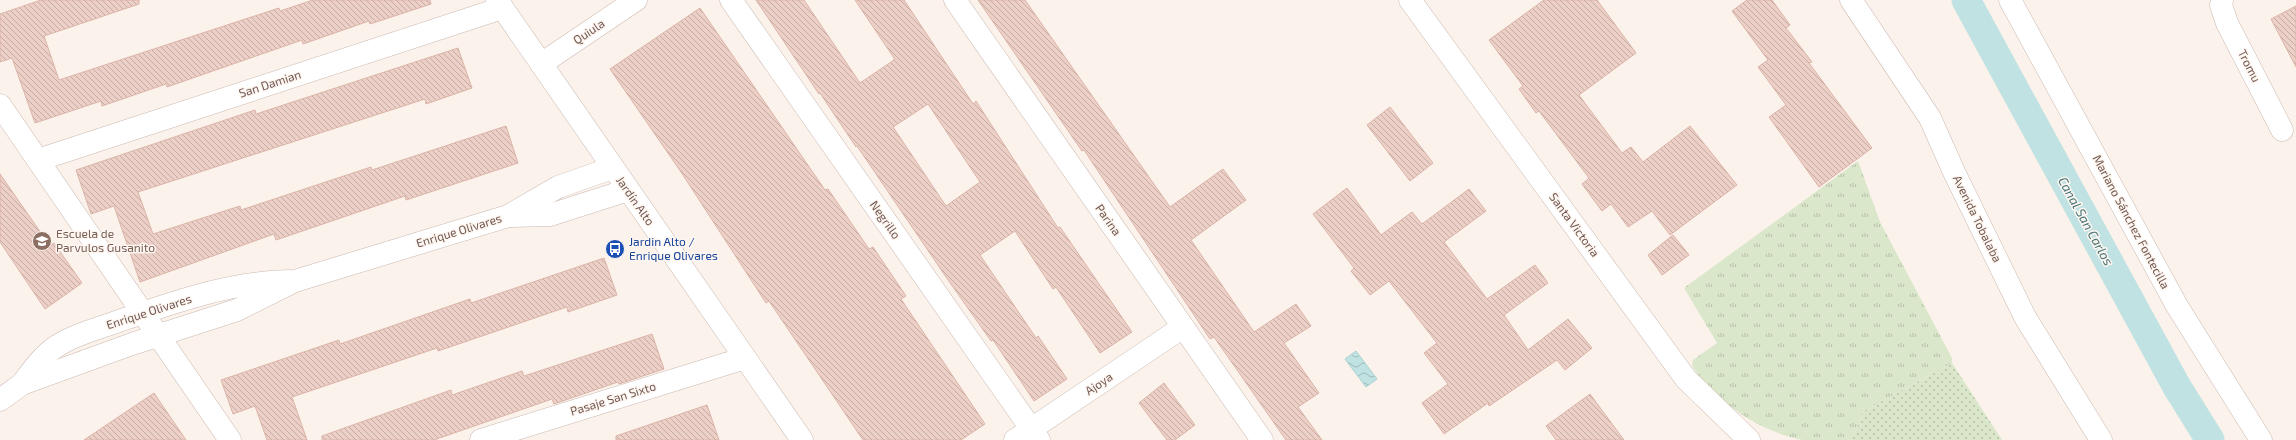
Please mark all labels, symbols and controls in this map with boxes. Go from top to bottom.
street label: Quiula [570,16,607,48]
street label: Tromu [2236,47,2264,84]
street label: San Damian [237,66,303,100]
street label: Mariano Sánchez Fontecilla [2090,152,2173,291]
street label: Jardín Alto [614,173,658,228]
street label: Avenida Tobalaba [1951,173,2005,264]
water label: Canal San Carlos [2055,174,2117,268]
street label: Santa Victoria [1547,190,1603,259]
street label: Negrillo [868,198,904,241]
street label: Parina [1093,201,1125,238]
street label: Enrique Olivares [414,210,503,250]
place label: Escuela de Parvulos Gusanito [56,226,155,254]
school or university icon: Escuela de Parvulos Gusanito [31,230,53,252]
place label: Jardin Alto / Enrique Olivares [629,234,718,262]
bus stop icon: Jardin Alto / Enrique Olivares [604,238,626,260]
street label: Enrique Olivares [104,291,193,331]
street label: Ajoya [1082,369,1115,398]
street label: Pasaje San Sixto [568,378,658,419]

